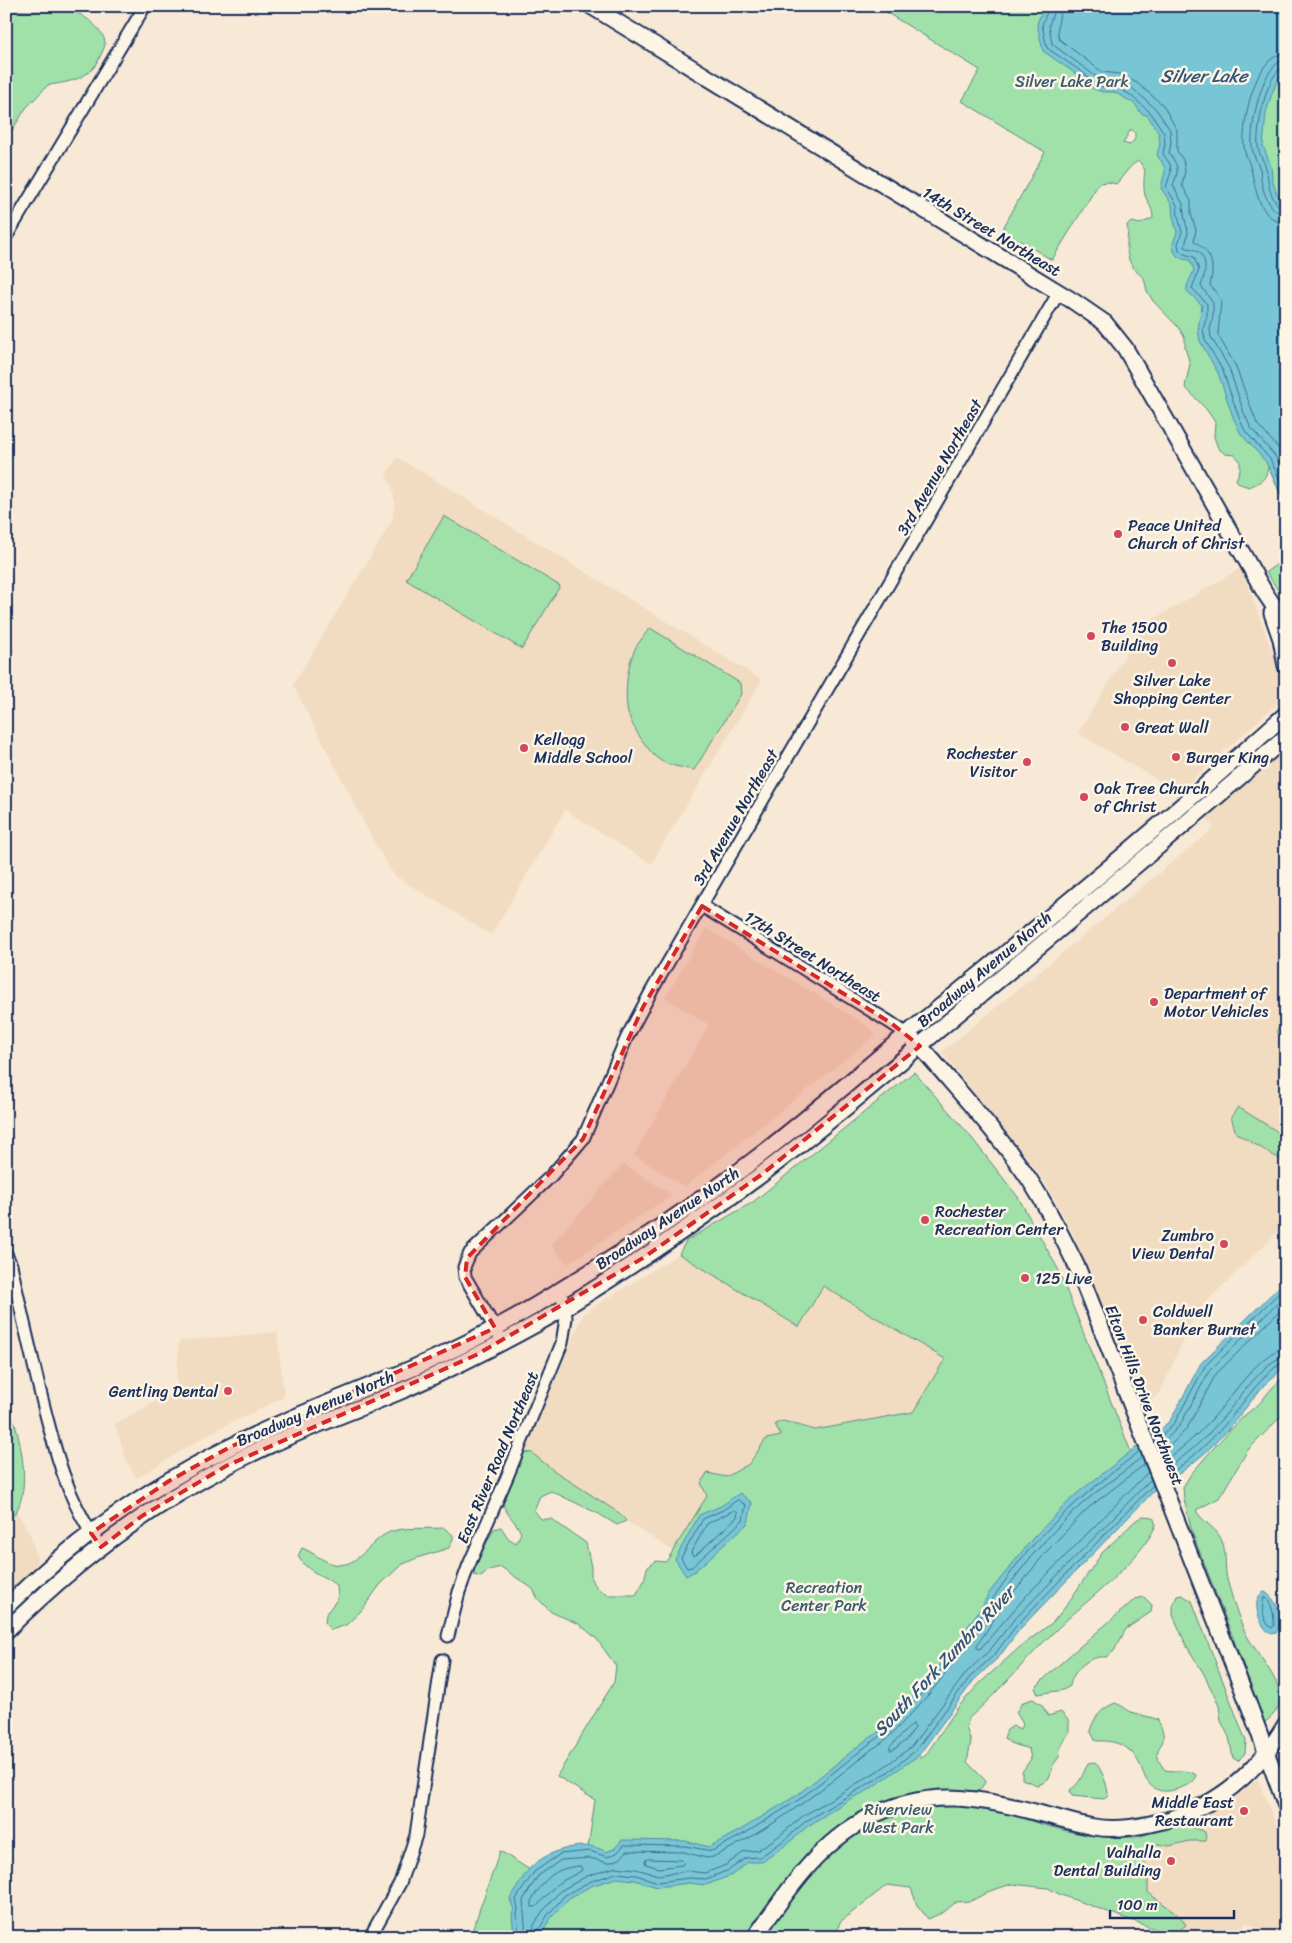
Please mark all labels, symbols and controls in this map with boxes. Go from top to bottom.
water label: Silver Lake [1160,60,1249,92]
park label: Silver Lake Park [1015,67,1129,96]
street label: 14th Street Northeast [917,178,1067,284]
street label: 3rd Avenue Northeast [888,393,991,541]
place label: Peace United Church of Christ [1128,511,1245,558]
marker: Peace United Church of Christ [1112,528,1124,540]
place label: The 1500 Building [1101,613,1168,660]
marker: The 1500 Building [1085,630,1097,642]
marker: Silver Lake Shopping Center [1166,657,1178,669]
place label: Silver Lake Shopping Center [1114,666,1232,713]
place label: Great Wall [1135,713,1209,742]
marker: Great Wall [1119,721,1131,733]
place label: Kellogg Middle School [534,725,633,772]
place label: Rochester Visitor [947,739,1018,786]
marker: Kellogg Middle School [518,742,530,754]
street label: 3rd Avenue Northeast [684,743,787,891]
place label: Burger King [1186,743,1269,772]
marker: Burger King [1170,751,1182,763]
marker: Rochester Visitor [1021,756,1033,768]
place label: Oak Tree Church of Christ [1094,774,1209,821]
marker: Oak Tree Church of Christ [1078,791,1090,803]
street label: 17th Street Northeast [738,903,887,1010]
street label: Broadway Avenue North [910,904,1058,1035]
place label: Department of Motor Vehicles [1164,979,1269,1026]
marker: Department of Motor Vehicles [1148,996,1160,1008]
street label: Broadway Avenue North [589,1159,746,1278]
place label: Rochester Recreation Center [935,1197,1065,1244]
marker: Rochester Recreation Center [919,1214,931,1226]
place label: Zumbro View Dental [1132,1221,1214,1268]
marker: Zumbro View Dental [1218,1238,1230,1250]
place label: 125 Live [1035,1264,1093,1293]
marker: 125 Live [1019,1272,1031,1284]
place label: Coldwell Banker Burnet [1153,1297,1256,1344]
street label: Elton Hills Drive Northwest [1097,1300,1192,1490]
marker: Coldwell Banker Burnet [1137,1314,1149,1326]
street label: Broadway Avenue North [232,1362,399,1455]
street label: East River Road Northeast [448,1366,547,1548]
place label: Gentling Dental [109,1377,218,1406]
marker: Gentling Dental [222,1385,234,1397]
park label: Recreation Center Park [781,1573,867,1620]
water label: South Fork Zumbro River [865,1575,1025,1744]
place label: Middle East Restaurant [1151,1788,1234,1835]
park label: Riverview West Park [862,1795,934,1842]
marker: Middle East Restaurant [1238,1805,1250,1817]
place label: Valhalla Dental Building [1054,1838,1161,1885]
marker: Valhalla Dental Building [1165,1855,1177,1867]
scale bar [1110,1888,1233,1920]
text: 100 m [1117,1892,1158,1918]

